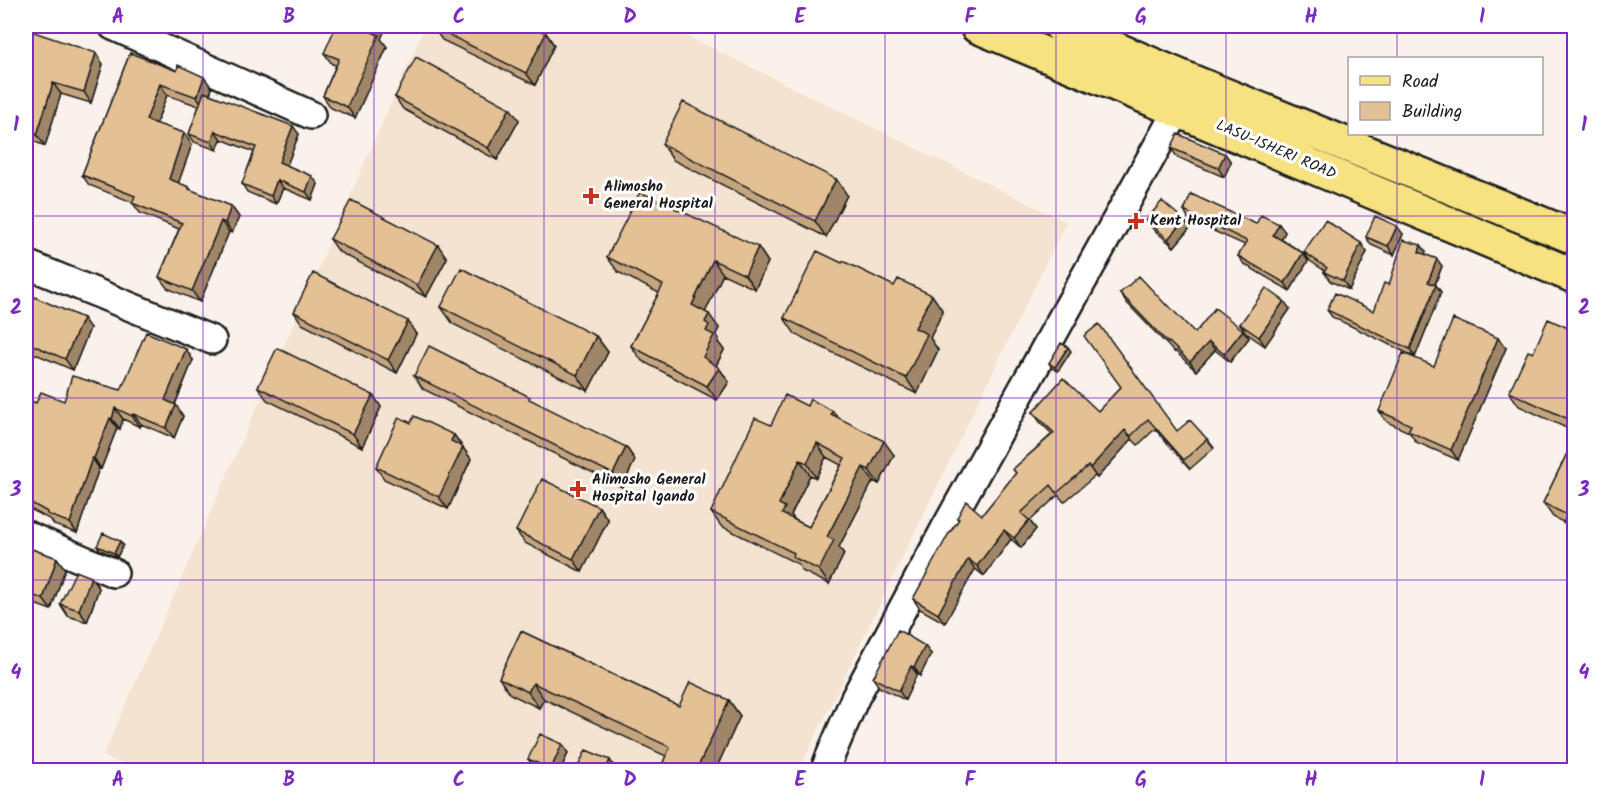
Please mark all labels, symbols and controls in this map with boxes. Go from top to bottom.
text: A [112,2,124,34]
text: B [283,2,295,34]
text: C [453,2,465,34]
text: D [623,2,637,34]
text: E [794,2,806,34]
text: F [965,2,977,34]
text: G [1135,2,1147,34]
text: H [1304,2,1318,34]
text: I [1479,2,1485,34]
legend [1348,57,1543,135]
text: Road [1402,68,1439,97]
text: Building [1402,98,1462,127]
text: 1 [13,110,19,142]
text: 1 [1581,110,1587,142]
street label: LASU-ISHERI ROAD [1212,114,1340,186]
place label: Alimosho General Hospital [604,175,713,216]
marker: Alimosho General Hospital [582,187,600,205]
place label: Kent Hospital [1150,209,1241,233]
marker: Kent Hospital [1127,212,1145,230]
text: 2 [10,293,22,325]
text: 2 [1578,293,1590,325]
place label: Alimosho General Hospital Igando [592,468,706,509]
text: 3 [10,475,22,507]
text: 3 [1578,475,1590,507]
marker: Alimosho General Hospital Igando [569,480,587,498]
text: 4 [11,658,22,690]
text: 4 [1579,658,1590,690]
text: A [112,765,124,796]
text: B [283,765,295,796]
text: C [453,765,465,796]
text: D [623,765,637,796]
text: E [794,765,806,796]
text: F [965,765,977,796]
text: G [1135,765,1147,796]
text: H [1304,765,1318,796]
text: I [1479,765,1485,796]

